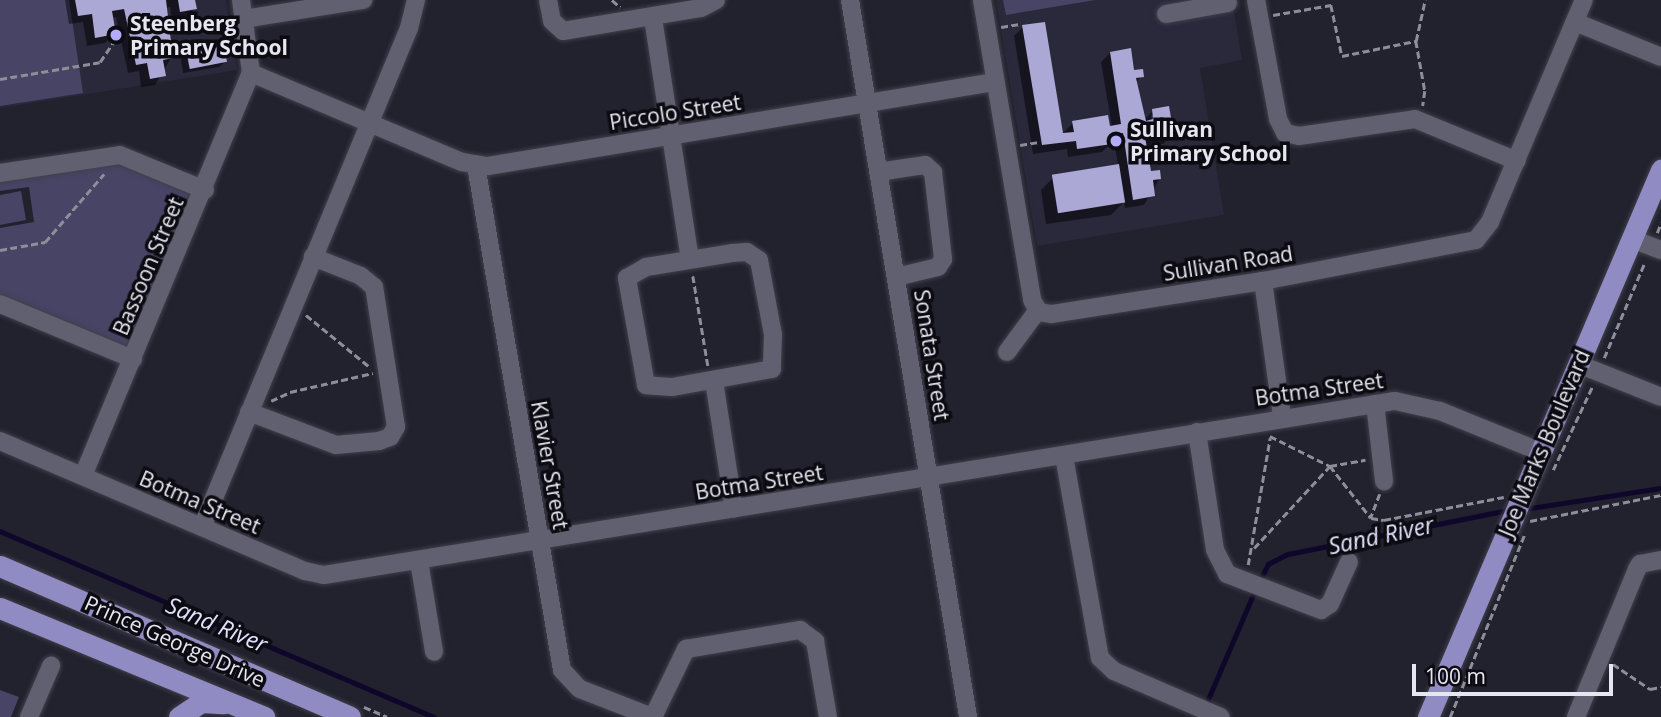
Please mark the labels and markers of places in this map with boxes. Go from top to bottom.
place label: Steenberg Primary School [130,10,288,60]
marker: Steenberg Primary School [108,27,124,43]
place label: Sullivan Primary School [1130,116,1288,166]
marker: Sullivan Primary School [1108,133,1124,149]

